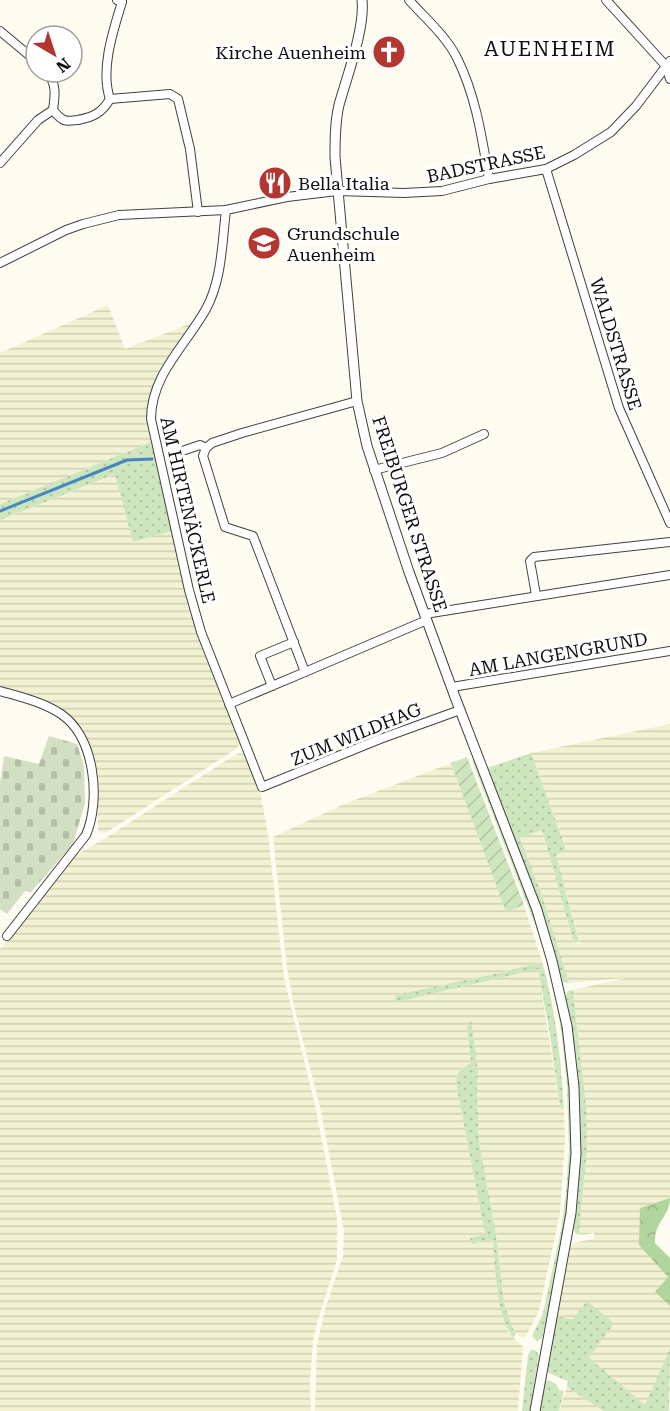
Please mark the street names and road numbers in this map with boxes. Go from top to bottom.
street label: BADSTRASSE [425,141,547,187]
street label: WALDSTRASSE [586,275,646,413]
street label: FREIBURGER STRASSE [368,413,452,615]
street label: AM HIRTENÄCKERLE [156,415,220,605]
street label: AM LANGENGRUND [467,628,649,680]
street label: ZUM WILDHAG [288,698,424,770]

